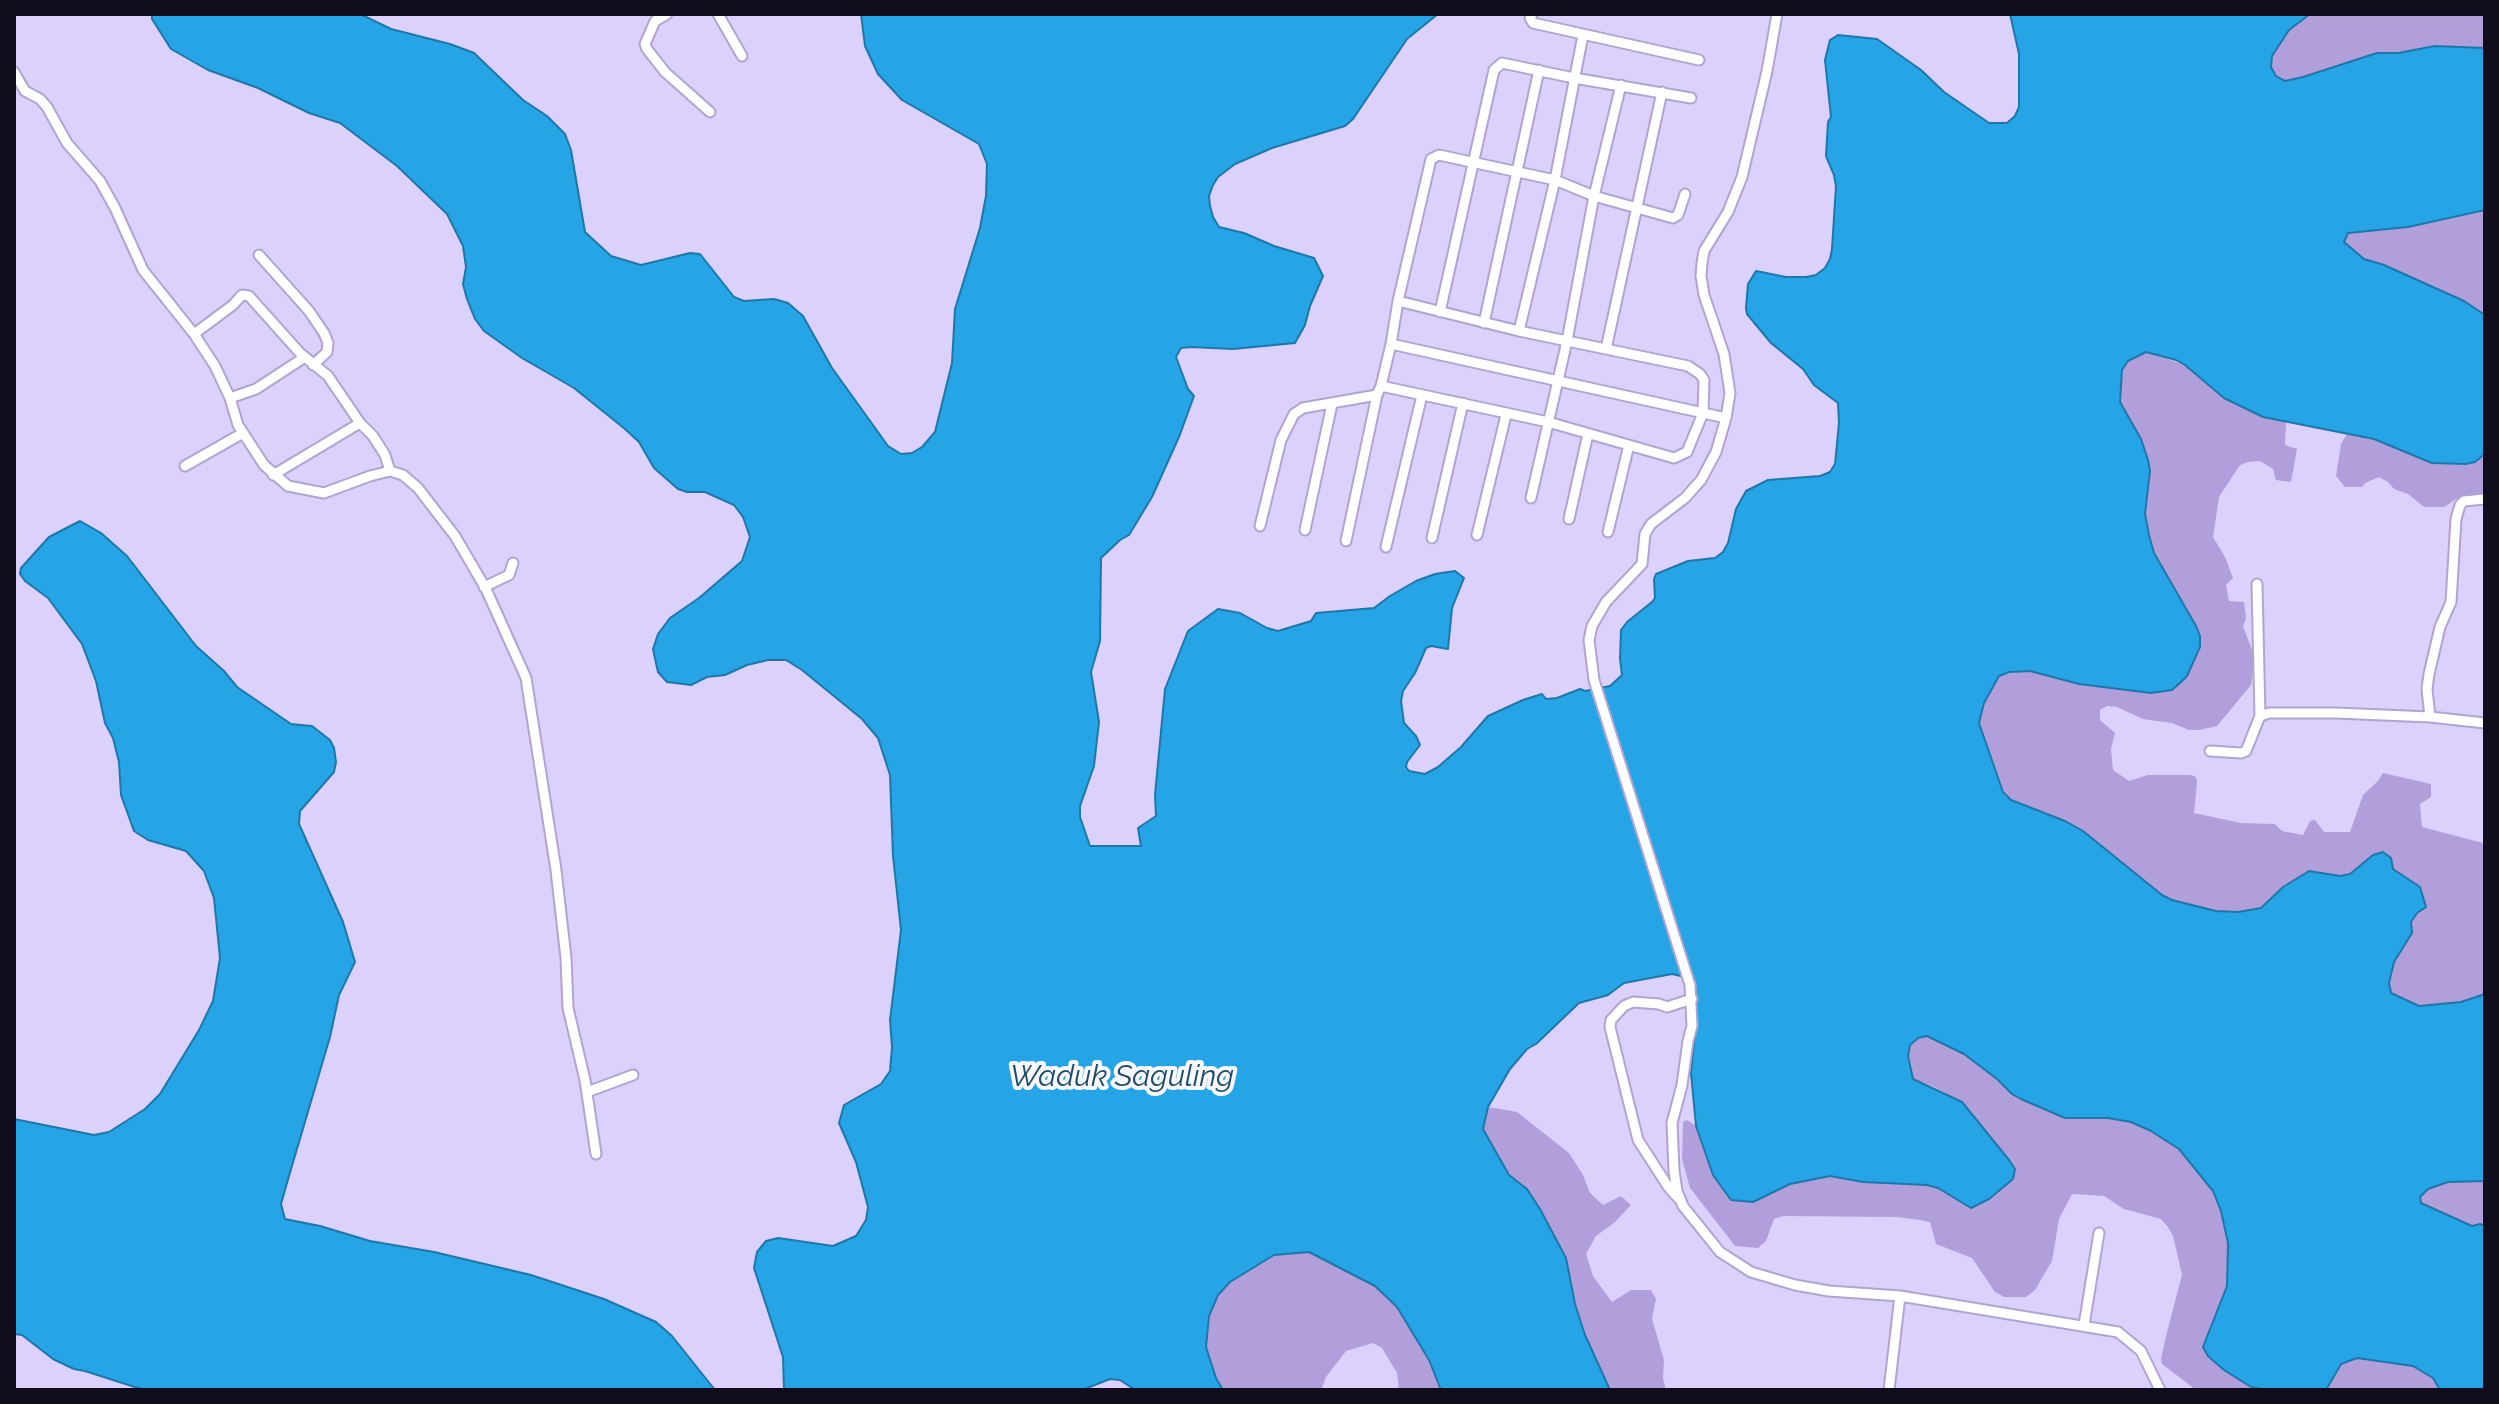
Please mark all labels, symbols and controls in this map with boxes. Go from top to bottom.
water label: Waduk Saguling [1010,1059,1234,1095]

